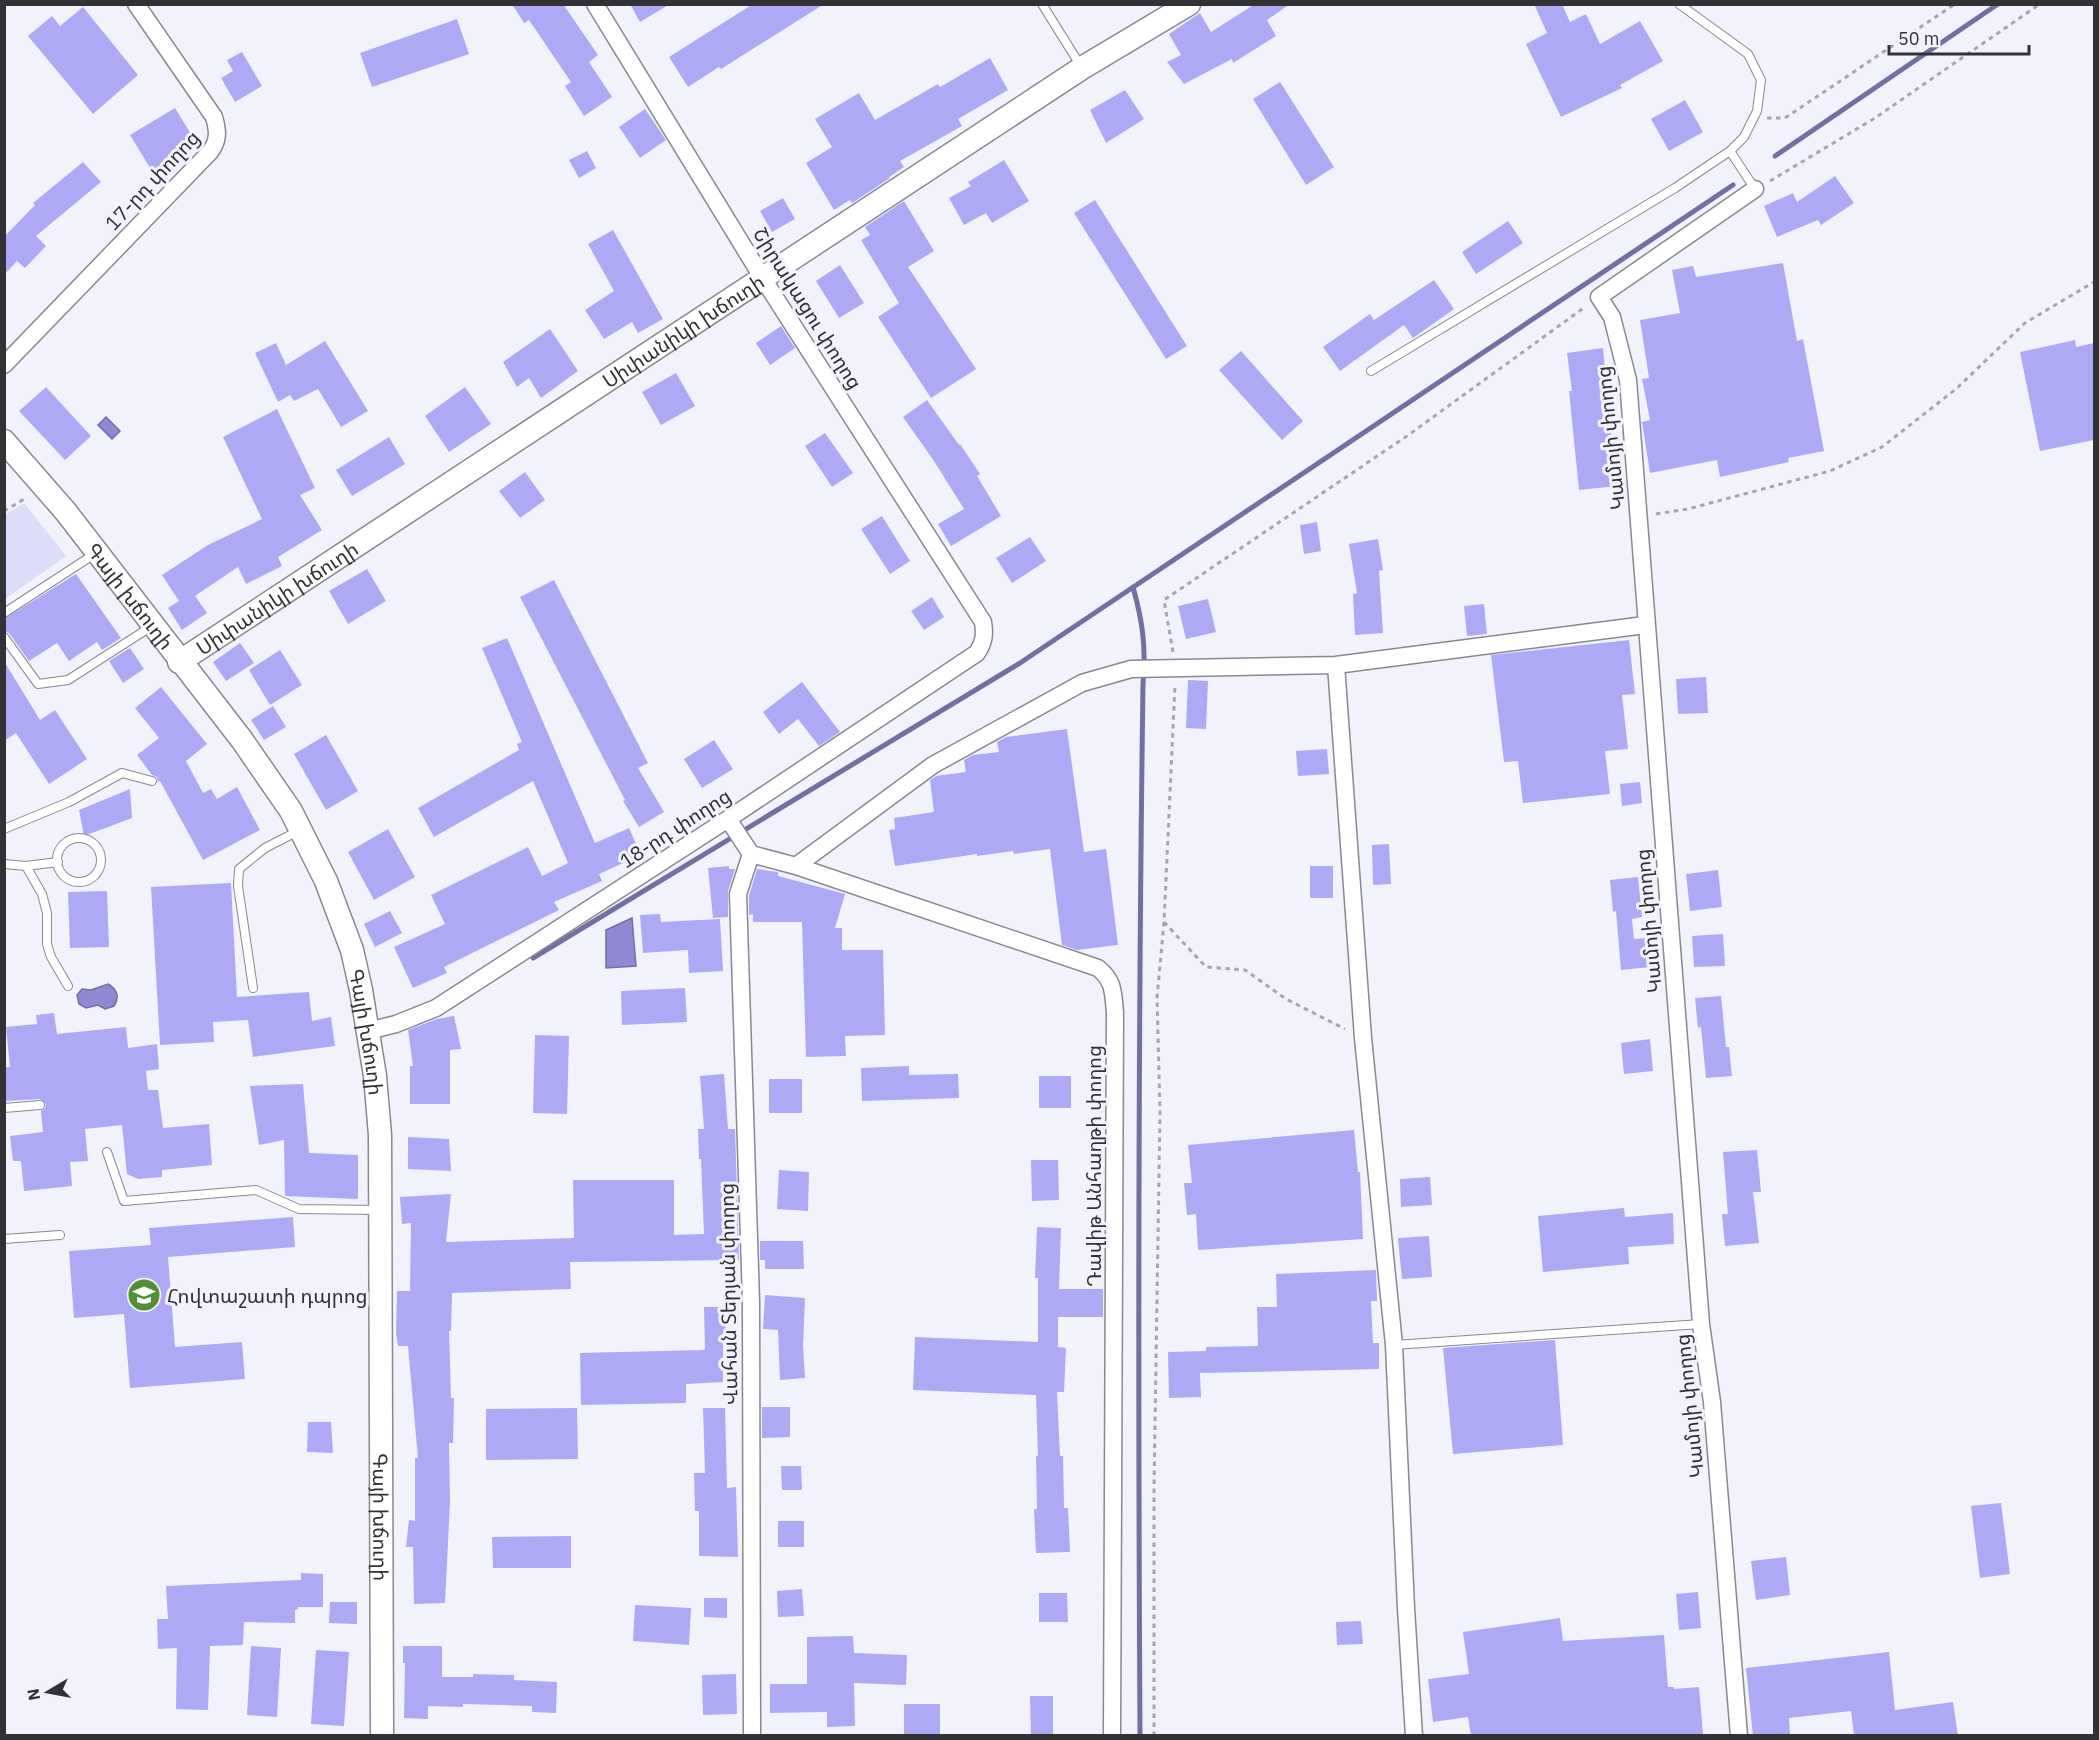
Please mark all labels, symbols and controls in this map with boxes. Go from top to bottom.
scale bar [1889,18,2028,56]
text: 50 m [1898,27,1940,50]
street label: 17-րդ փողոց [99,124,205,236]
street label: Շիրակացու փողոց [747,222,869,394]
street label: Սիփանիկի խճուղի [597,268,769,394]
street label: Կամոյի փողոց [1589,365,1631,511]
street label: Սիփանիկի խճուղի [191,535,363,661]
street label: Գայի խճուղի [81,537,180,655]
street label: 18-րդ փողոց [614,782,736,874]
street label: Կամոյի փողոց [1628,848,1668,994]
street label: Գայի խճուղի [343,966,390,1096]
street label: Դավիթ Անհաղթի փողոց [1080,1045,1107,1287]
street label: Վահան Տերյան փողոց [713,1183,743,1405]
school or university icon: Հովտաշատի դպրոց [126,1277,162,1313]
place label: Հովտաշատի դպրոց [167,1282,368,1309]
street label: Կամոյի փողոց [1668,1333,1710,1479]
street label: Գայի խճուղի [368,1453,395,1581]
north arrow [18,1662,78,1722]
text: N [22,1687,44,1702]

